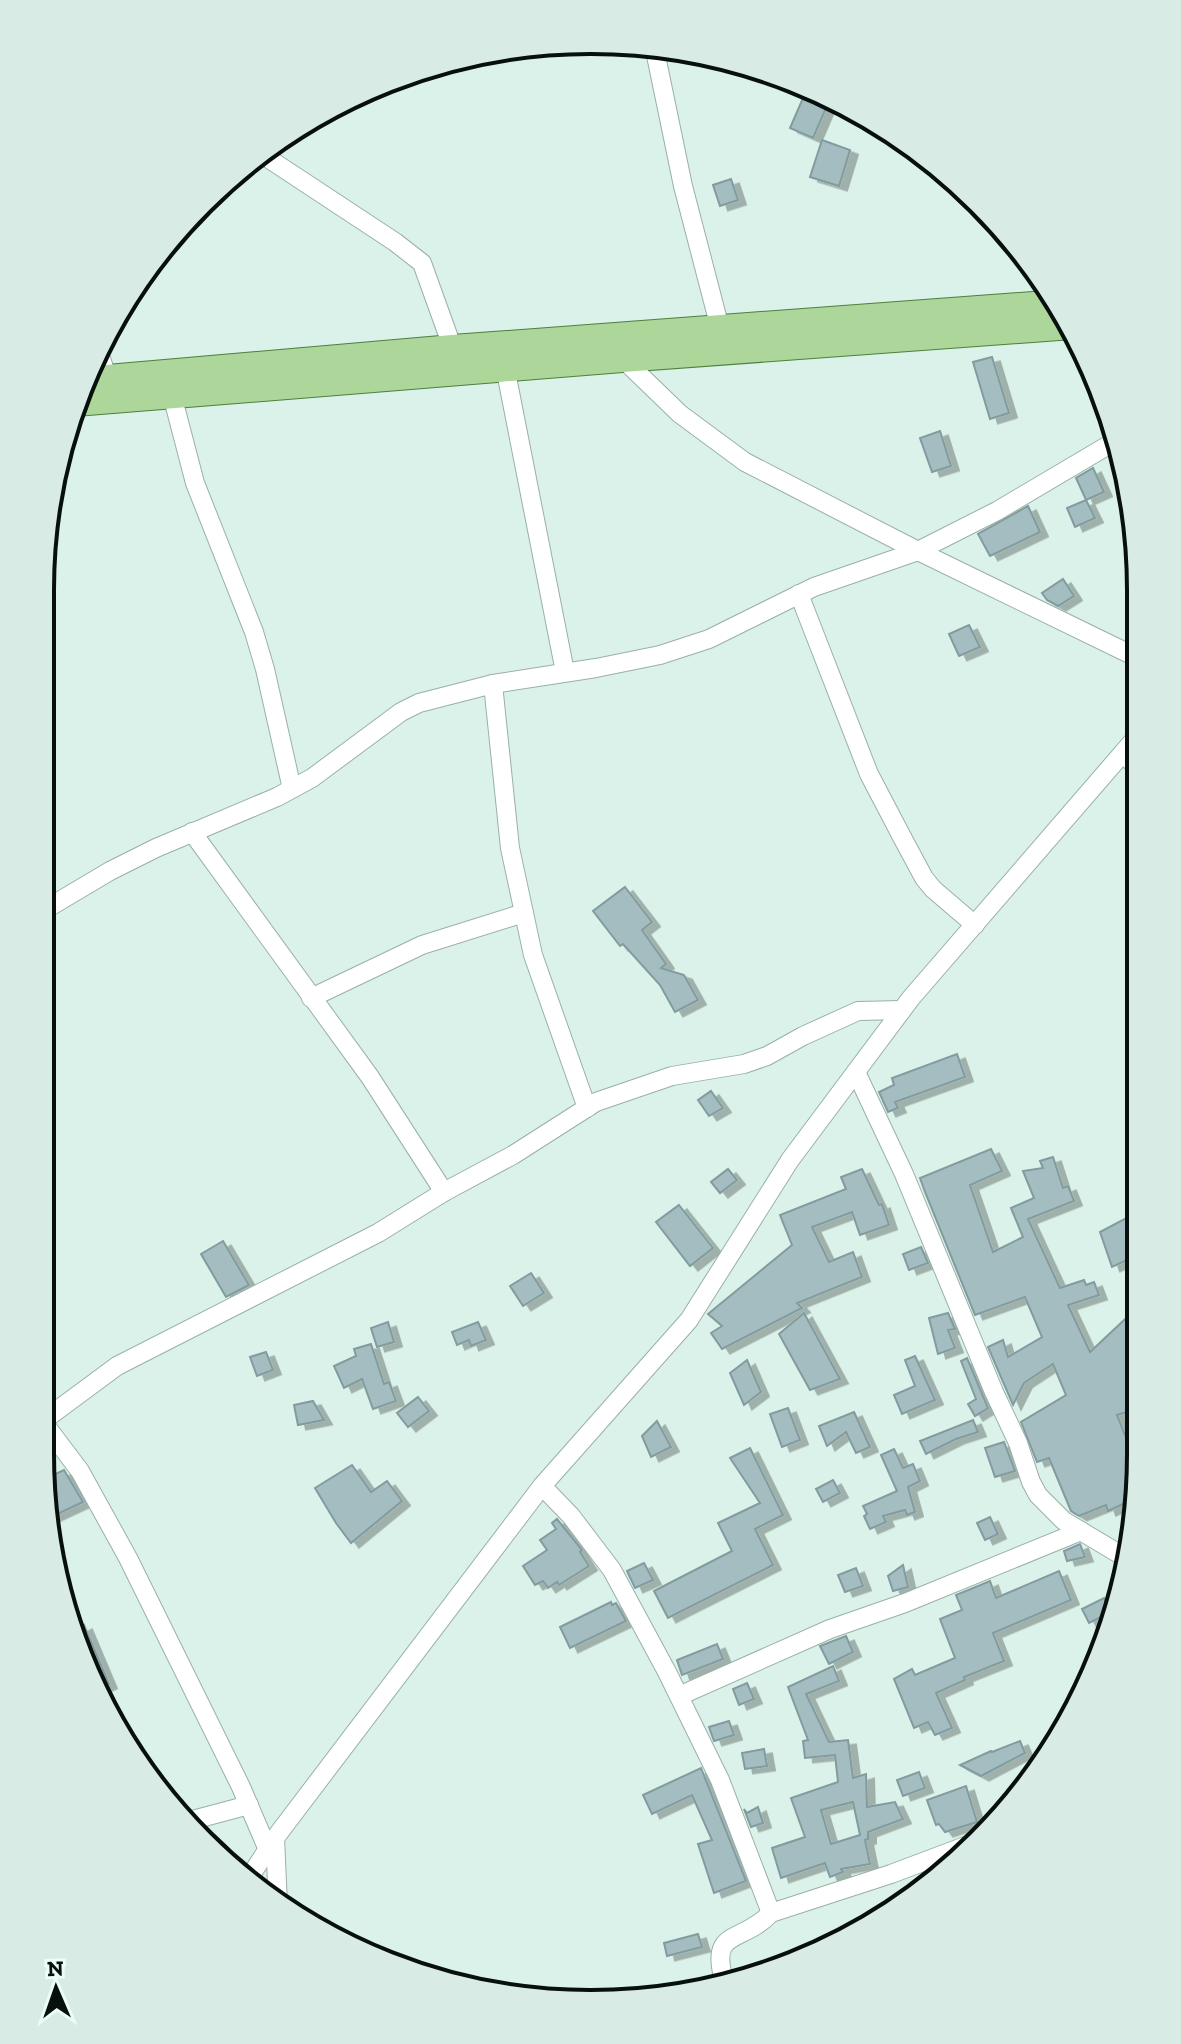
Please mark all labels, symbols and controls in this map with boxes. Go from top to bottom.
north arrow [16,1948,96,2028]
text: N [46,1955,64,1982]

